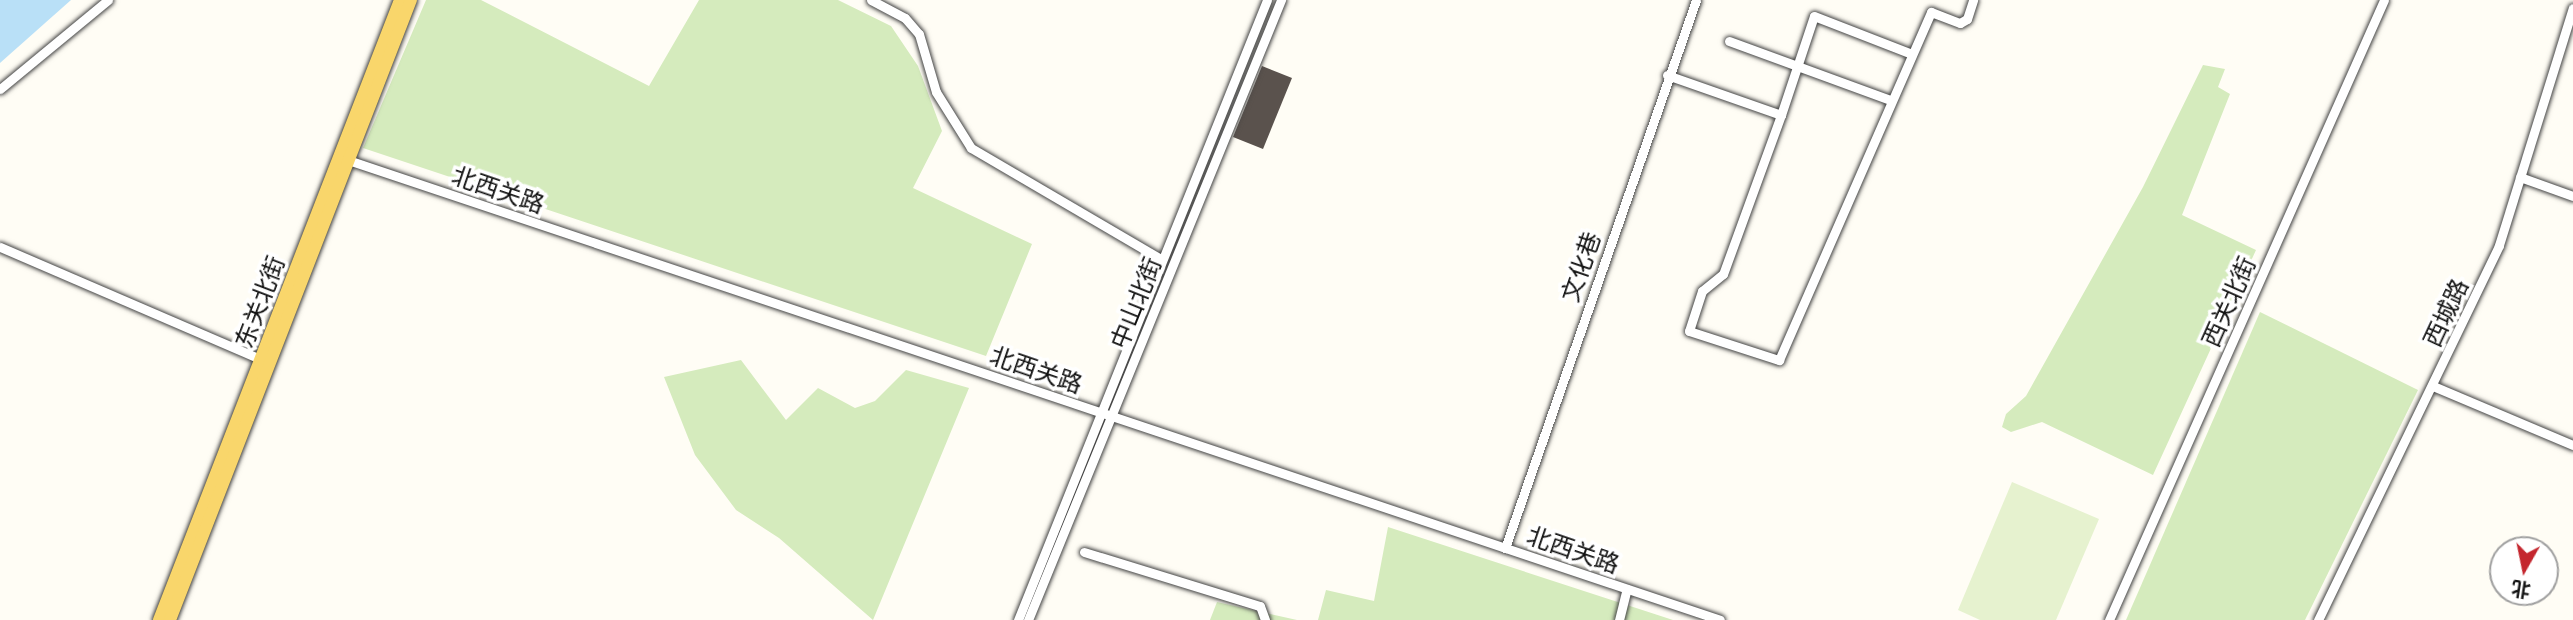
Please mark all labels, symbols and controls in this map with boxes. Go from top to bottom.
street label: 北西关路 [448,161,548,219]
street label: 文化巷 [1556,228,1606,306]
street label: 东关北街 [229,252,291,352]
street label: 西关北街 [2196,252,2262,352]
street label: 中山北街 [1105,253,1167,353]
street label: 西城路 [2418,274,2474,352]
street label: 北西关路 [986,341,1086,399]
street label: 北西关路 [1523,521,1623,579]
north arrow [2489,536,2559,606]
text: 北 [2510,576,2532,603]

